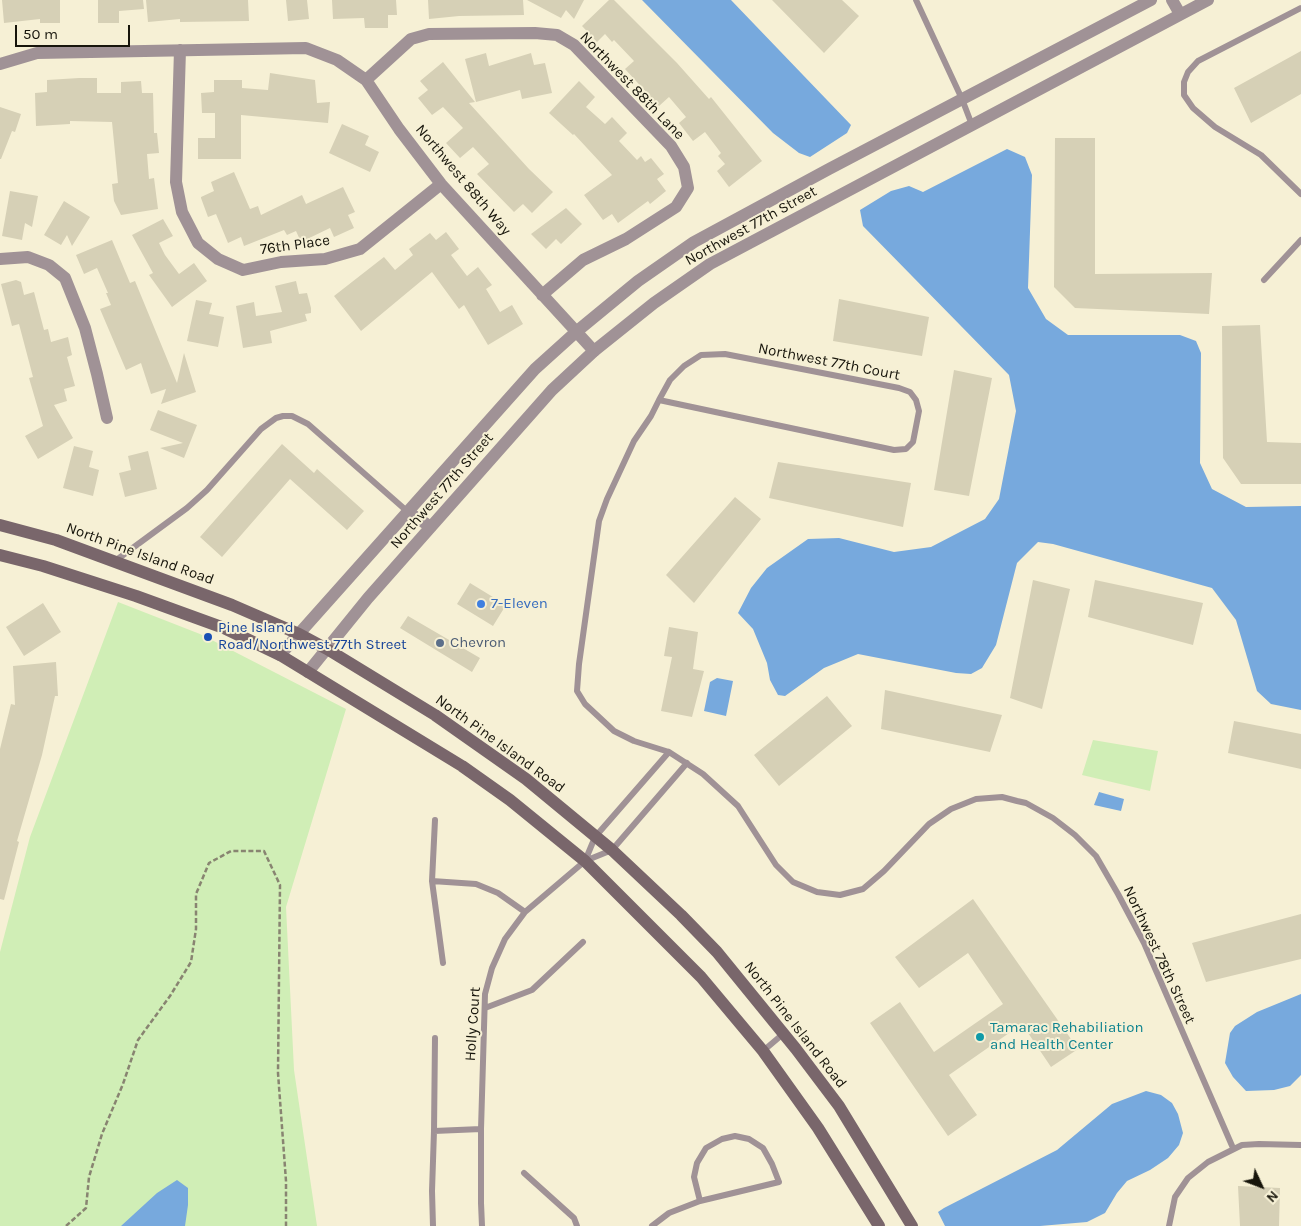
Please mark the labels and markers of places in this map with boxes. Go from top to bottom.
place label: 7-Eleven [491,595,548,613]
marker: 7-Eleven [475,598,487,610]
place label: Pine Island Road/Northwest 77th Street [218,619,407,654]
marker: Pine Island Road/Northwest 77th Street [202,631,214,643]
place label: Chevron [450,634,506,652]
marker: Chevron [434,637,446,649]
place label: Tamarac Rehabiliation and Health Center [990,1019,1144,1054]
marker: Tamarac Rehabiliation and Health Center [974,1031,986,1043]

